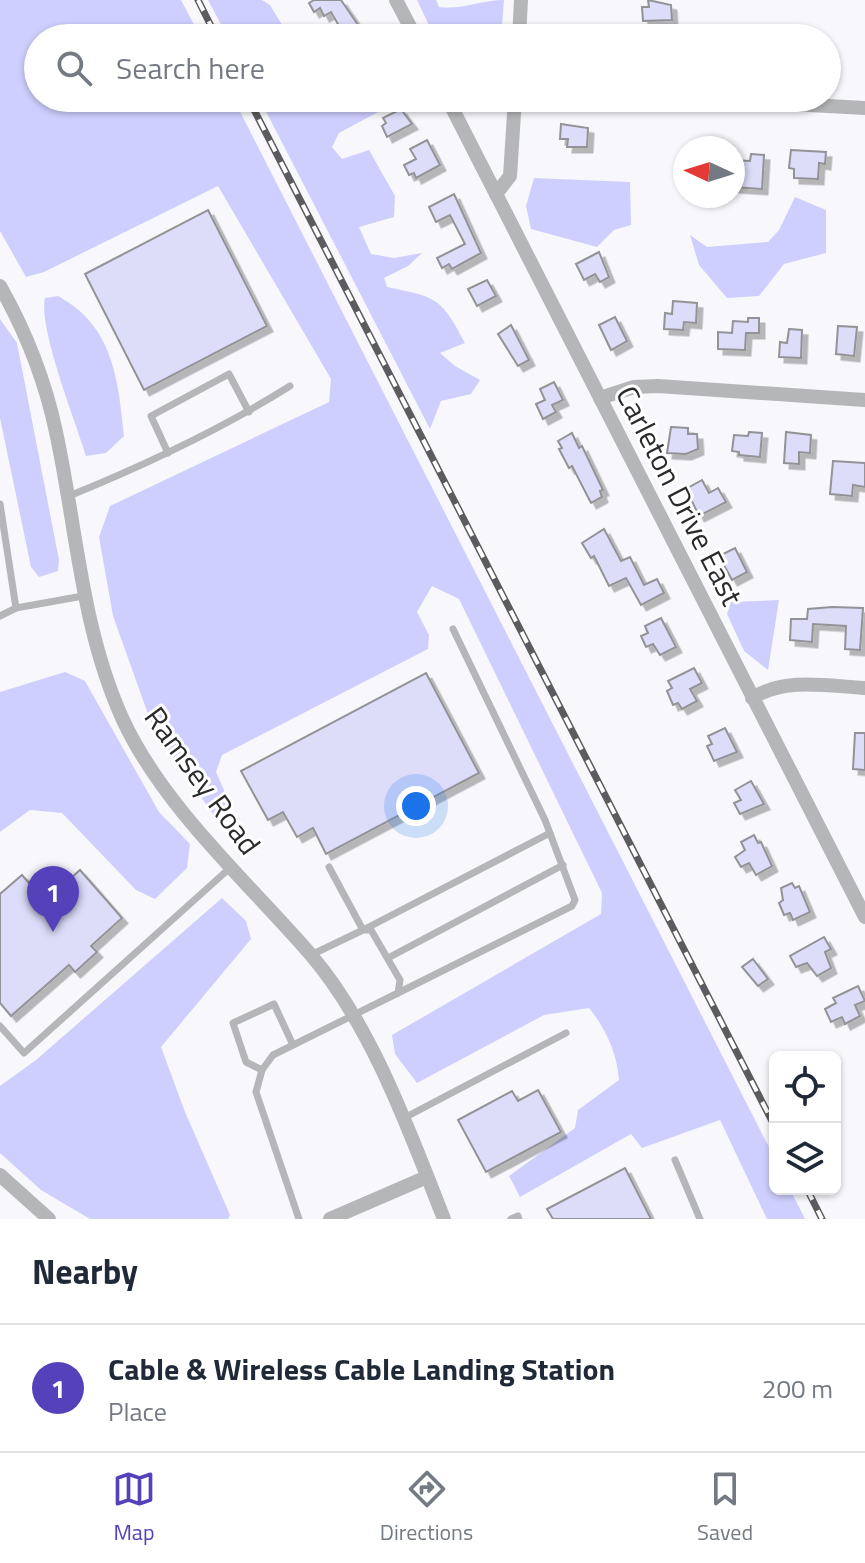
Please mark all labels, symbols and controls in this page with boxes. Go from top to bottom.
search box [24,24,841,112]
text: Search here [116,45,265,91]
icon: search [52,46,96,90]
north arrow [673,136,745,208]
street label: Carleton Drive East [605,378,755,614]
street label: Ramsey Road [133,697,272,864]
your location [396,786,436,826]
pin: 1 [27,866,79,932]
map controls [769,1051,841,1195]
button: locate [769,1051,841,1123]
button: layers [769,1123,841,1195]
text: Nearby [32,1245,138,1297]
text: Cable & Wireless Cable Landing Station [108,1346,615,1392]
text: 1 [51,1369,65,1408]
text: 200 m [762,1369,833,1408]
text: Place [108,1392,167,1431]
tab: Map [112,1467,156,1549]
tab: Directions [380,1467,473,1549]
tab: Saved [697,1467,753,1549]

